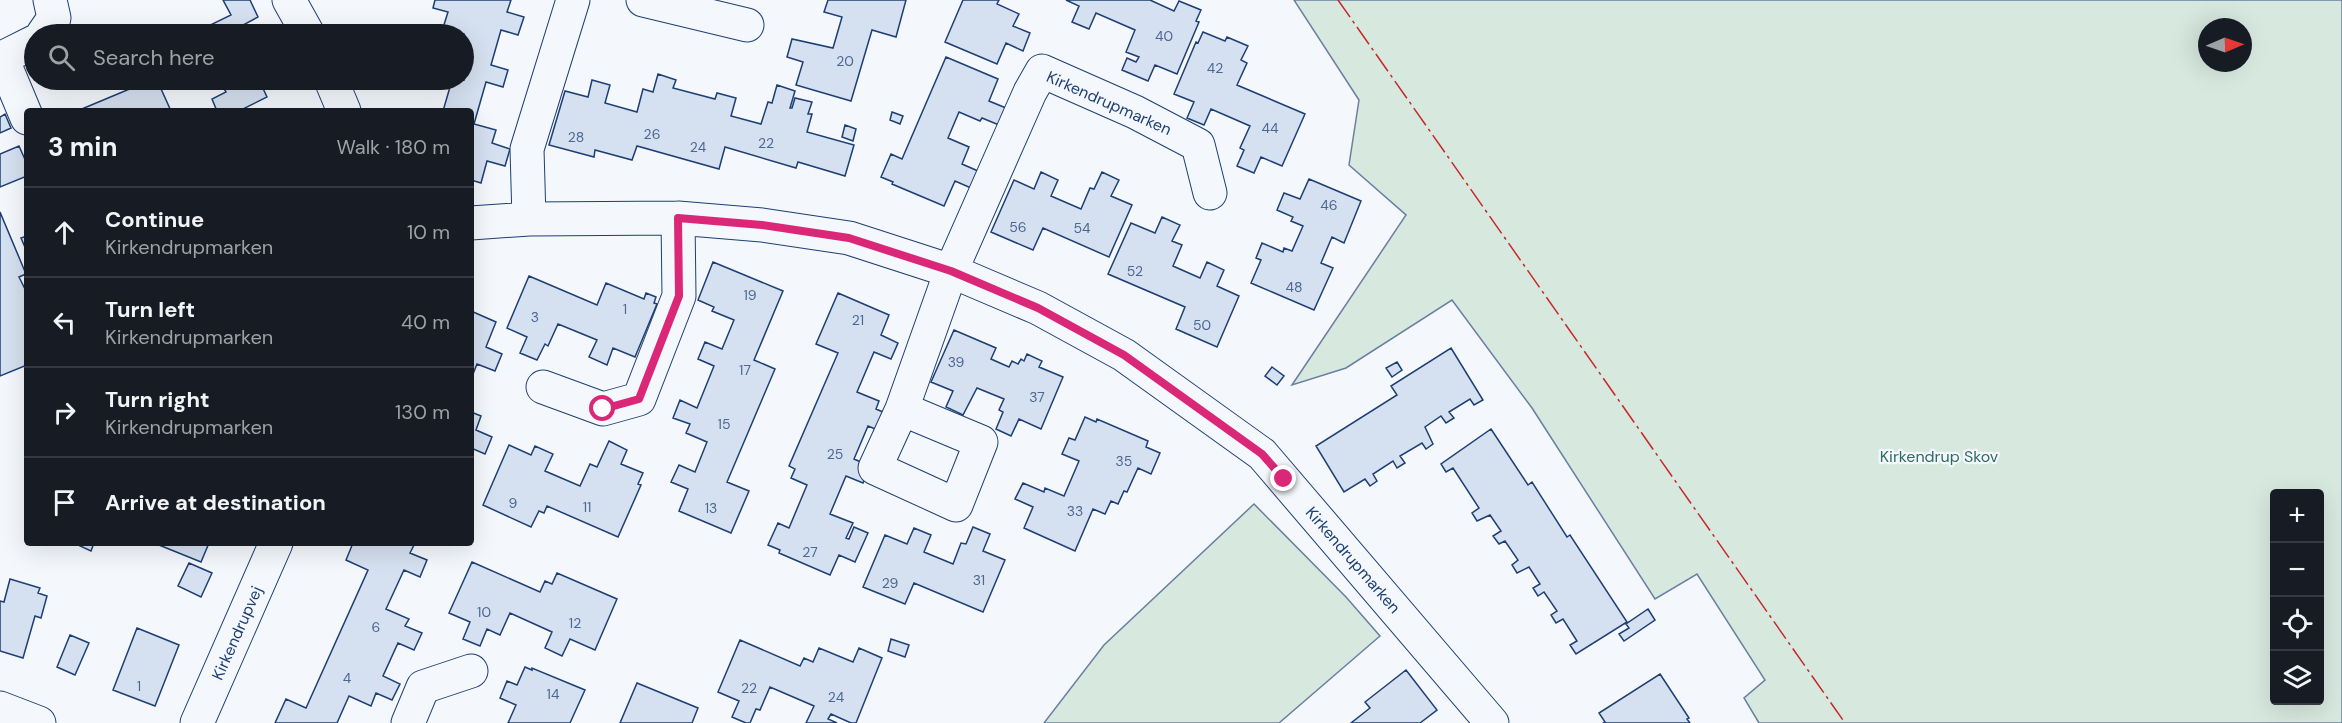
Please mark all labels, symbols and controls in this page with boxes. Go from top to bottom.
north arrow [2198,18,2252,72]
search box [24,24,474,90]
house number: 40 [1155,27,1173,45]
icon: search [45,41,78,74]
text: Search here [93,43,214,72]
house number: 20 [836,52,854,70]
house number: 42 [1207,59,1223,77]
street label: Kirkendrupmarken [1043,66,1175,140]
house number: 44 [1262,119,1279,137]
house number: 26 [644,125,660,143]
house number: 28 [568,128,584,146]
text: 3 min [48,130,117,164]
text: Walk · 180 m [336,134,450,160]
house number: 22 [758,134,774,152]
house number: 24 [690,138,707,156]
house number: 46 [1320,196,1338,214]
text: Continue [105,205,204,234]
icon: ahead [48,216,81,249]
house number: 56 [1009,218,1027,236]
text: 10 m [407,219,450,245]
house number: 54 [1073,219,1091,237]
text: Kirkendrupmarken [105,234,273,260]
house number: 52 [1127,262,1143,280]
house number: 48 [1285,278,1303,296]
house number: 19 [743,286,757,304]
text: Turn left [105,295,195,324]
house number: 1 [623,300,627,318]
icon: left [48,306,81,339]
house number: 3 [531,308,539,326]
text: 40 m [401,309,450,335]
house number: 21 [852,311,864,329]
house number: 50 [1193,316,1211,334]
text: Kirkendrupmarken [105,324,273,350]
house number: 39 [948,353,965,371]
house number: 17 [739,361,751,379]
text: Turn right [105,385,210,414]
house number: 37 [1029,388,1045,406]
route start [589,395,615,421]
icon: right [48,396,81,429]
text: 130 m [395,399,450,425]
text: Kirkendrupmarken [105,414,273,440]
house number: 15 [718,415,730,433]
house number: 25 [827,445,843,463]
park label: Kirkendrup Skov [1880,446,1999,467]
house number: 35 [1116,452,1132,470]
route end [1270,465,1296,491]
icon: arrive [48,486,81,519]
text: Arrive at destination [105,488,326,517]
map controls [2270,489,2324,705]
button: + [2270,489,2324,543]
house number: 9 [509,494,518,512]
house number: 11 [583,498,591,516]
house number: 13 [705,499,717,517]
house number: 33 [1067,502,1083,520]
street label: Kirkendrupmarken [1301,502,1405,618]
house number: 27 [802,543,818,561]
button: − [2270,543,2324,597]
house number: 31 [973,571,985,589]
house number: 29 [882,574,899,592]
street label: Kirkendrupvej [207,583,267,683]
button: locate [2270,597,2324,651]
house number: 10 [477,603,491,621]
house number: 12 [569,614,581,632]
house number: 6 [372,618,380,636]
button: layers [2270,651,2324,705]
house number: 4 [343,669,352,687]
house number: 1 [137,677,141,695]
house number: 22 [741,679,757,697]
house number: 14 [547,685,560,703]
house number: 24 [828,688,845,706]

